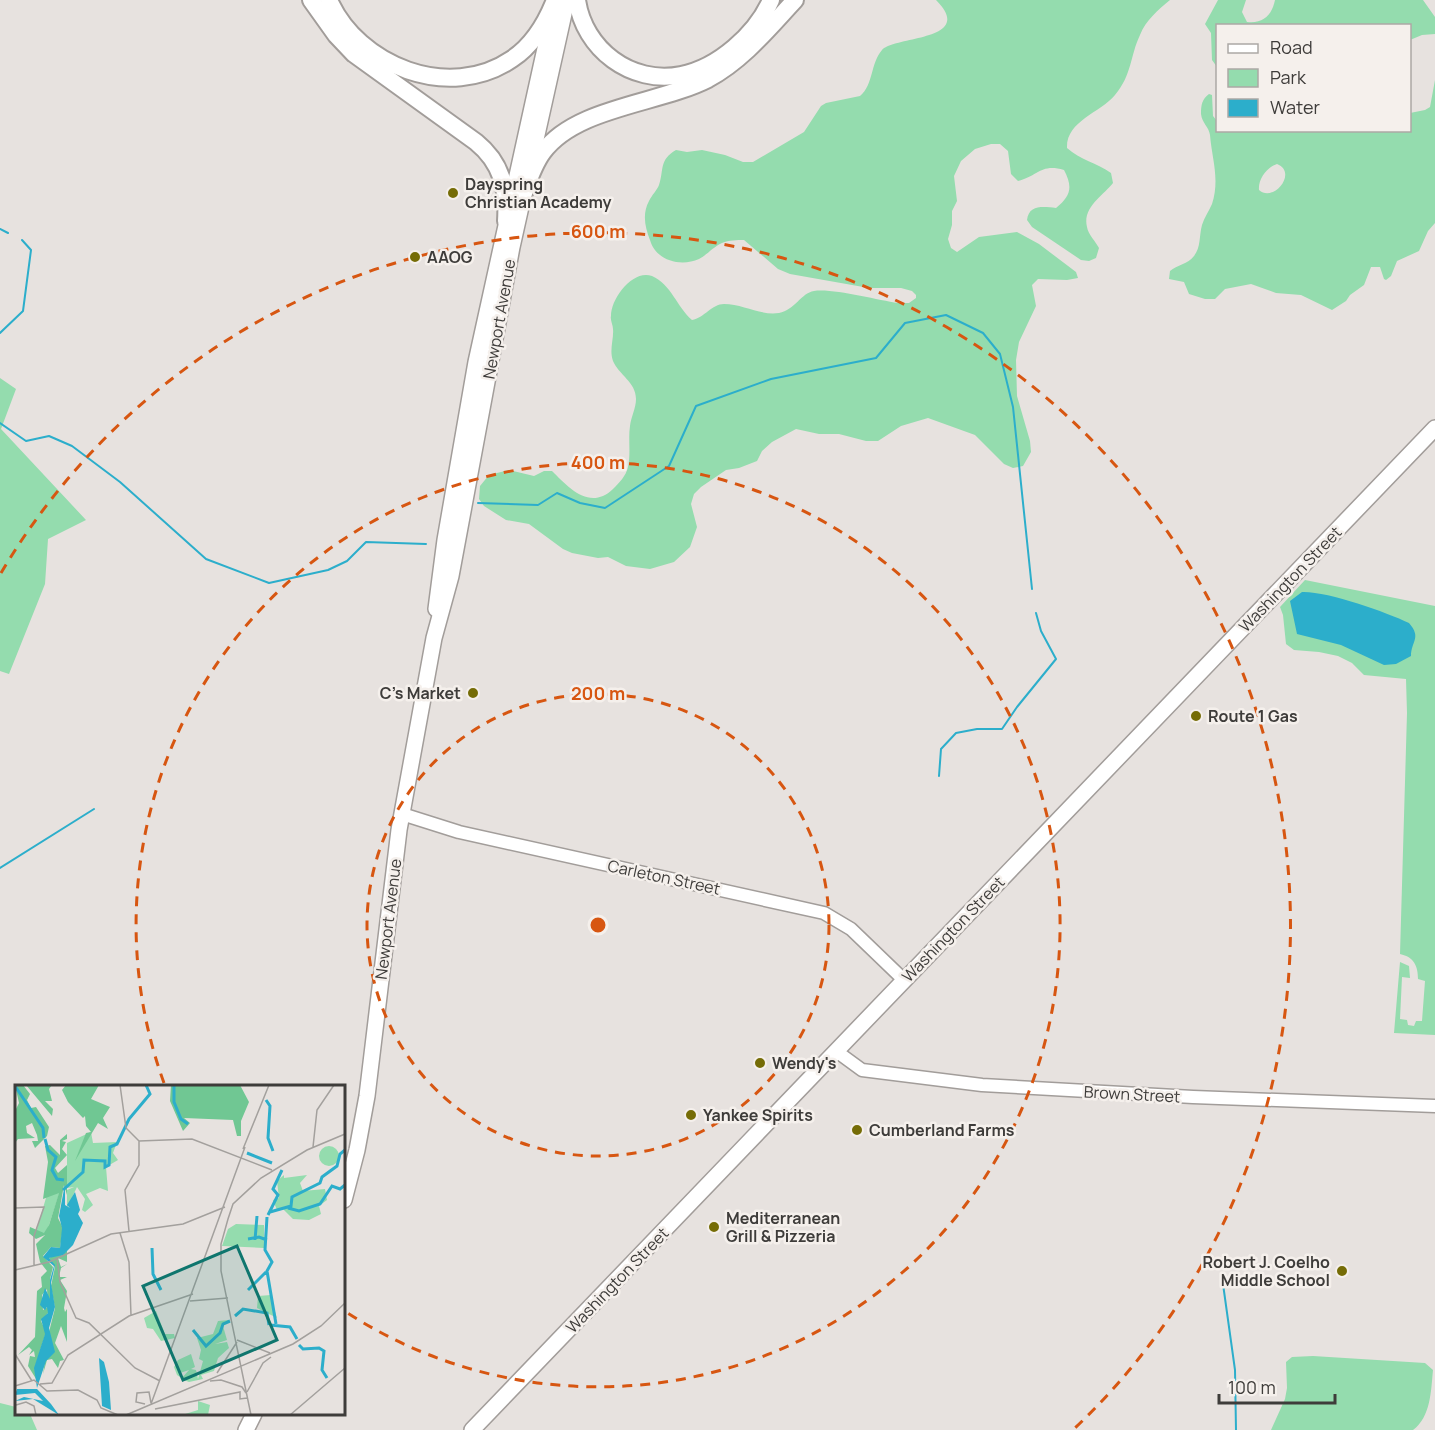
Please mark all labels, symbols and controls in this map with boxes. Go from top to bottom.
legend [1216,24,1411,132]
text: Road [1270,35,1313,59]
text: Park [1270,65,1307,89]
text: Water [1270,95,1320,119]
place label: Dayspring Christian Academy [465,173,612,213]
marker: Dayspring Christian Academy [446,186,460,200]
text: 600 m [571,219,625,243]
place label: AAOG [427,246,473,268]
marker: AAOG [408,250,422,264]
street label: Newport Avenue [478,257,520,381]
text: 400 m [571,450,625,474]
street label: Washington Street [1234,521,1346,637]
text: 200 m [571,681,625,705]
place label: C's Market [380,682,461,704]
marker: C's Market [466,686,480,700]
place label: Route 1 Gas [1208,705,1298,727]
marker: Route 1 Gas [1189,709,1203,723]
street label: Carleton Street [606,854,722,900]
street label: Newport Avenue [370,857,406,981]
street label: Washington Street [897,871,1009,987]
centre of rings [588,915,608,935]
place label: Wendy's [772,1052,837,1074]
marker: Wendy's [753,1056,767,1070]
street label: Brown Street [1083,1080,1181,1108]
inset map [15,1085,345,1415]
place label: Yankee Spirits [703,1104,813,1126]
marker: Yankee Spirits [684,1108,698,1122]
place label: Cumberland Farms [869,1119,1015,1141]
marker: Cumberland Farms [850,1123,864,1137]
place label: Mediterranean Grill & Pizzeria [726,1207,840,1247]
marker: Mediterranean Grill & Pizzeria [707,1220,721,1234]
street label: Washington Street [561,1222,673,1338]
place label: Robert J. Coelho Middle School [1203,1251,1330,1291]
marker: Robert J. Coelho Middle School [1335,1264,1349,1278]
scale bar [1219,1367,1334,1405]
text: 100 m [1228,1375,1276,1399]

